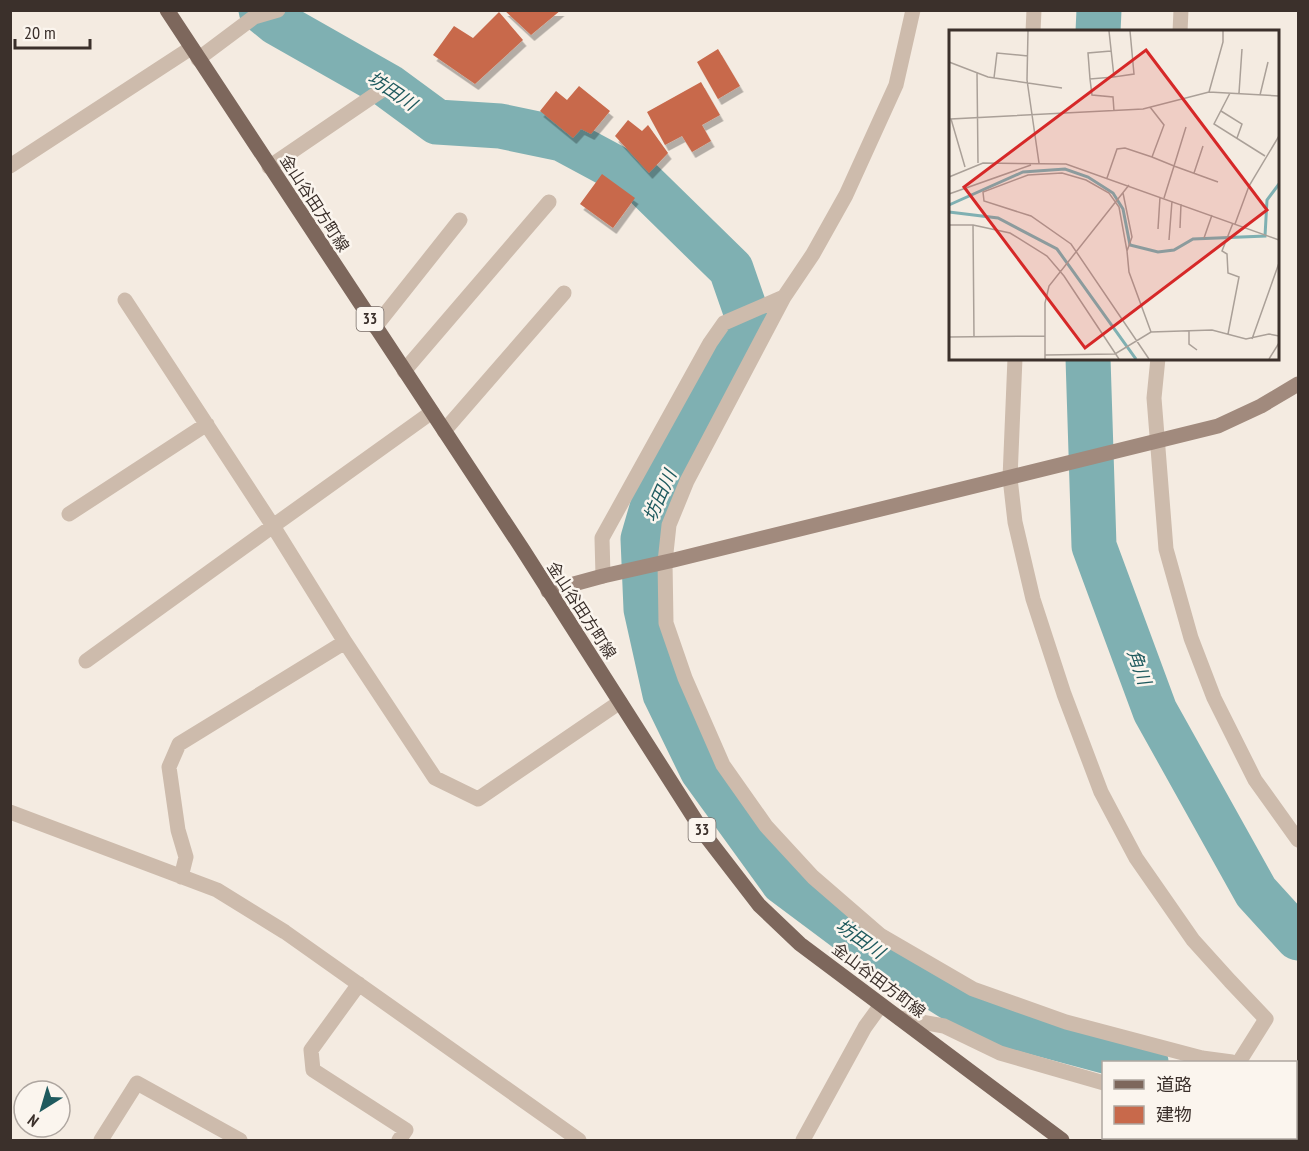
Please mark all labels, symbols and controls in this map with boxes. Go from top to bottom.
scale bar [15,12,90,50]
text: 20 m [24,21,56,44]
inset map [949,30,1279,360]
water label: 坊田川 [363,66,423,116]
street label: 金山谷田方町線 [276,151,354,255]
road number: 33 [356,307,384,331]
water label: 坊田川 [638,465,682,525]
street label: 金山谷田方町線 [543,558,621,662]
water label: 角川 [1123,646,1157,690]
road number: 33 [688,818,716,842]
water label: 坊田川 [832,914,891,965]
street label: 金山谷田方町線 [828,938,930,1022]
legend [1102,1061,1297,1139]
text: 道路 [1156,1073,1192,1096]
north arrow [12,1079,72,1139]
text: 建物 [1156,1103,1192,1126]
text: N [24,1110,42,1132]

